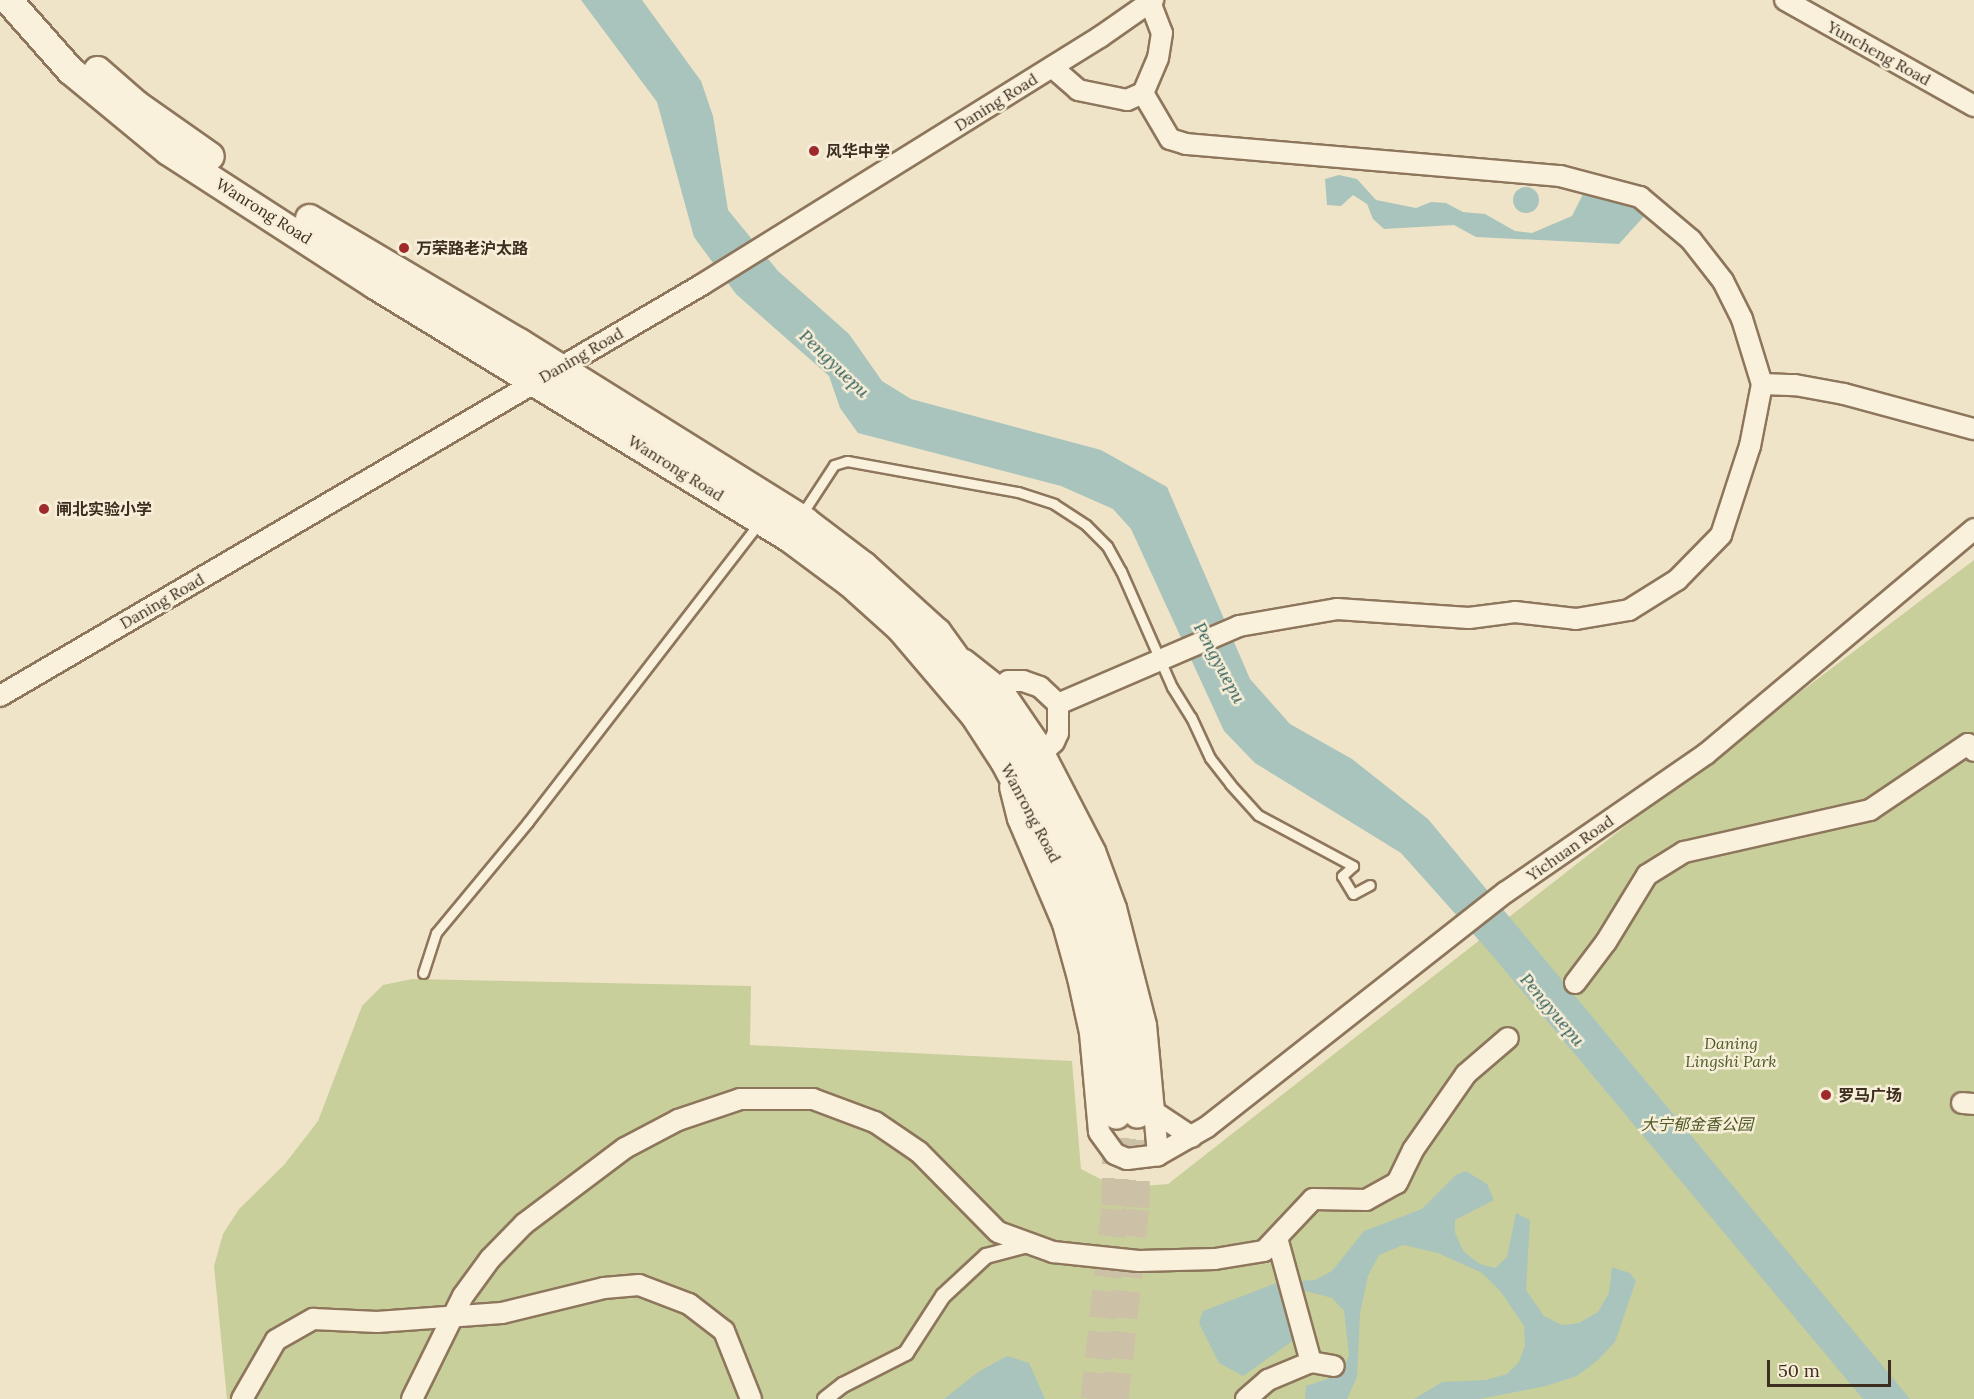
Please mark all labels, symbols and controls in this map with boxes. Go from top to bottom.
street label: Yuncheng Road [1824,17,1934,89]
street label: Daning Road [951,69,1041,135]
place label: 风华中学 [826,141,890,161]
marker: 风华中学 [807,144,821,158]
street label: Wanrong Road [213,174,315,248]
place label: 万荣路老沪太路 [416,238,528,258]
marker: 万荣路老沪太路 [397,241,411,255]
street label: Daning Road [535,323,627,387]
water label: Pengyuepu [794,325,874,403]
street label: Wanrong Road [625,431,727,505]
place label: 闸北实验小学 [56,499,152,519]
marker: 闸北实验小学 [37,502,51,516]
street label: Daning Road [116,569,208,633]
water label: Pengyuepu [1189,619,1249,707]
street label: Wanrong Road [997,760,1065,866]
street label: Yichuan Road [1523,811,1617,885]
water label: Pengyuepu [1515,969,1589,1051]
park label: Daning Lingshi Park [1685,1033,1777,1071]
place label: 罗马广场 [1838,1085,1902,1105]
marker: 罗马广场 [1819,1088,1833,1102]
park label: 大宁郁金香公园 [1641,1114,1753,1134]
scale bar [1770,1348,1894,1386]
text: 50 m [1778,1359,1820,1382]

